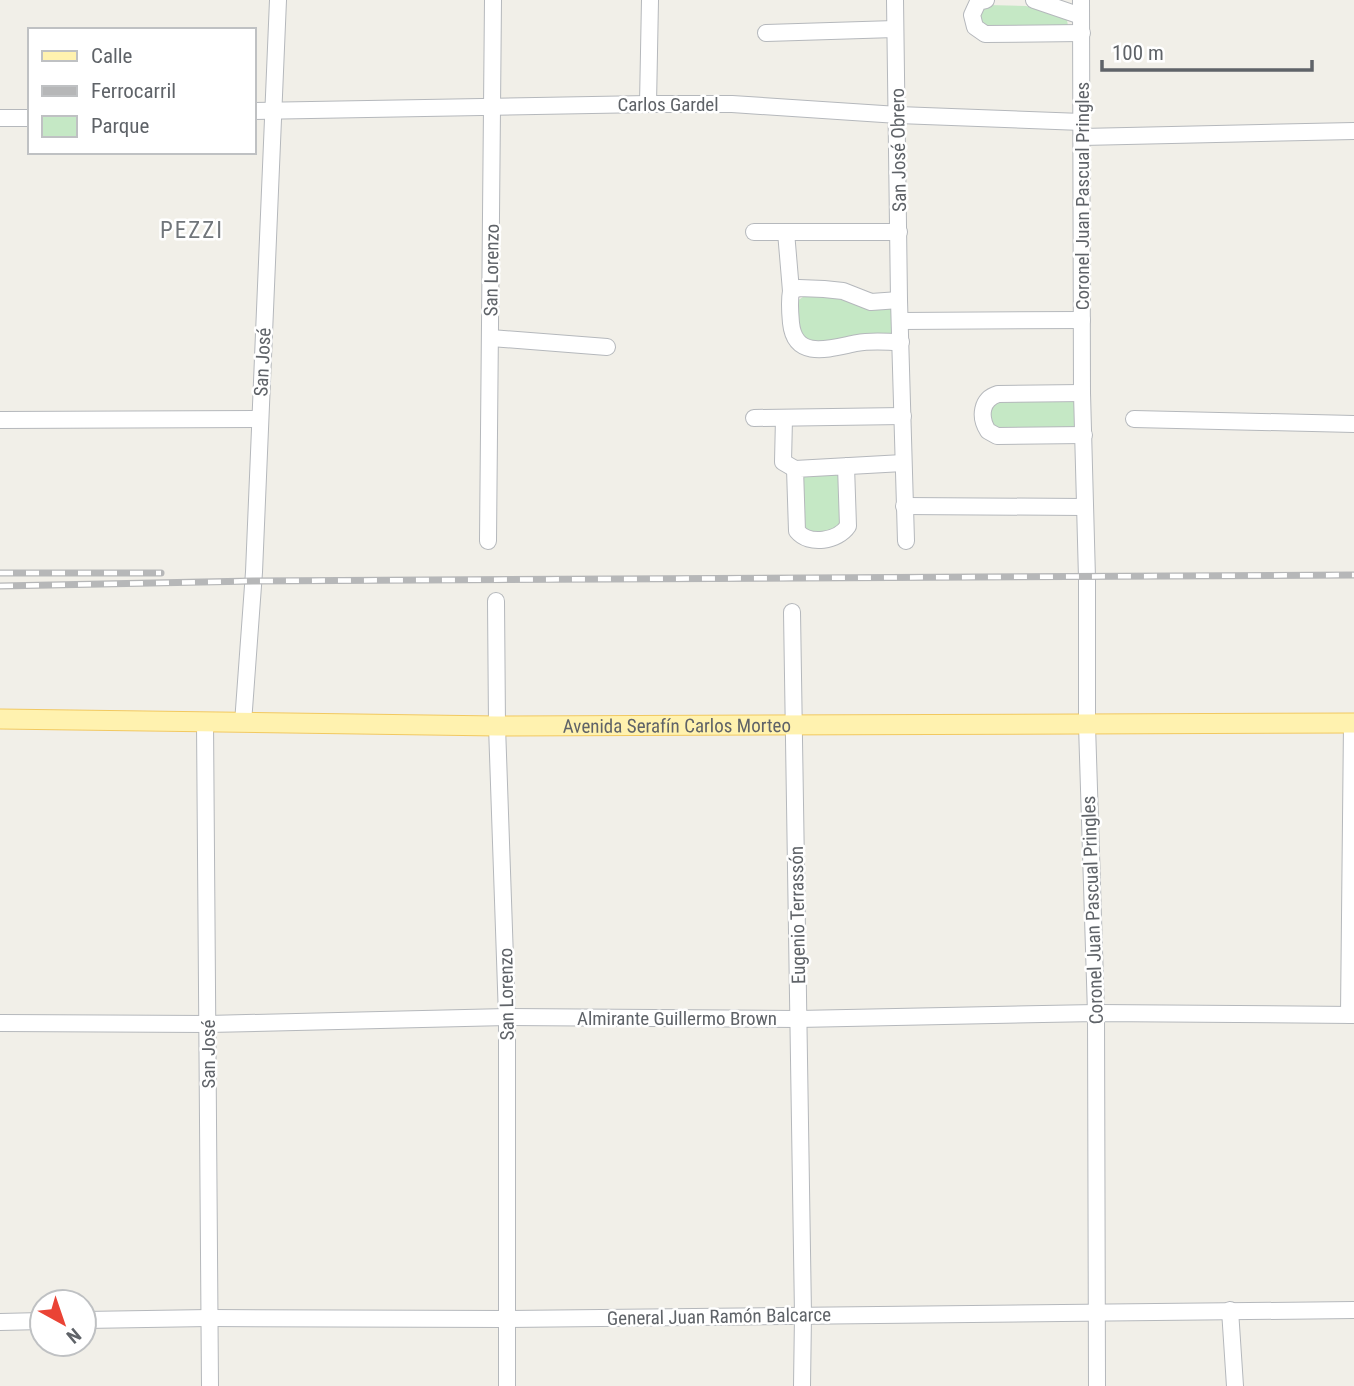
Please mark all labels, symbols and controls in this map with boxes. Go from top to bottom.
legend [28,28,256,154]
scale bar [1102,28,1312,72]
text: 100 m [1112,41,1164,65]
text: Calle [91,44,133,68]
text: Ferrocarril [91,79,176,103]
street label: Coronel Juan Pascual Pringles [1071,82,1094,310]
street label: San José Obrero [886,88,911,212]
street label: Carlos Gardel [617,93,719,116]
text: Parque [91,114,149,138]
district label: PEZZI [160,217,224,244]
street label: San Lorenzo [479,224,504,316]
street label: San José [249,327,276,397]
street label: Avenida Serafín Carlos Morteo [563,714,791,738]
street label: Coronel Juan Pascual Pringles [1077,795,1108,1025]
street label: Eugenio Terrassón [785,846,810,984]
street label: San Lorenzo [494,948,519,1040]
street label: Almirante Guillermo Brown [577,1007,777,1030]
street label: San José [197,1020,220,1088]
north arrow [28,1288,98,1358]
street label: General Juan Ramón Balcarce [607,1303,831,1330]
text: N [62,1323,85,1348]

